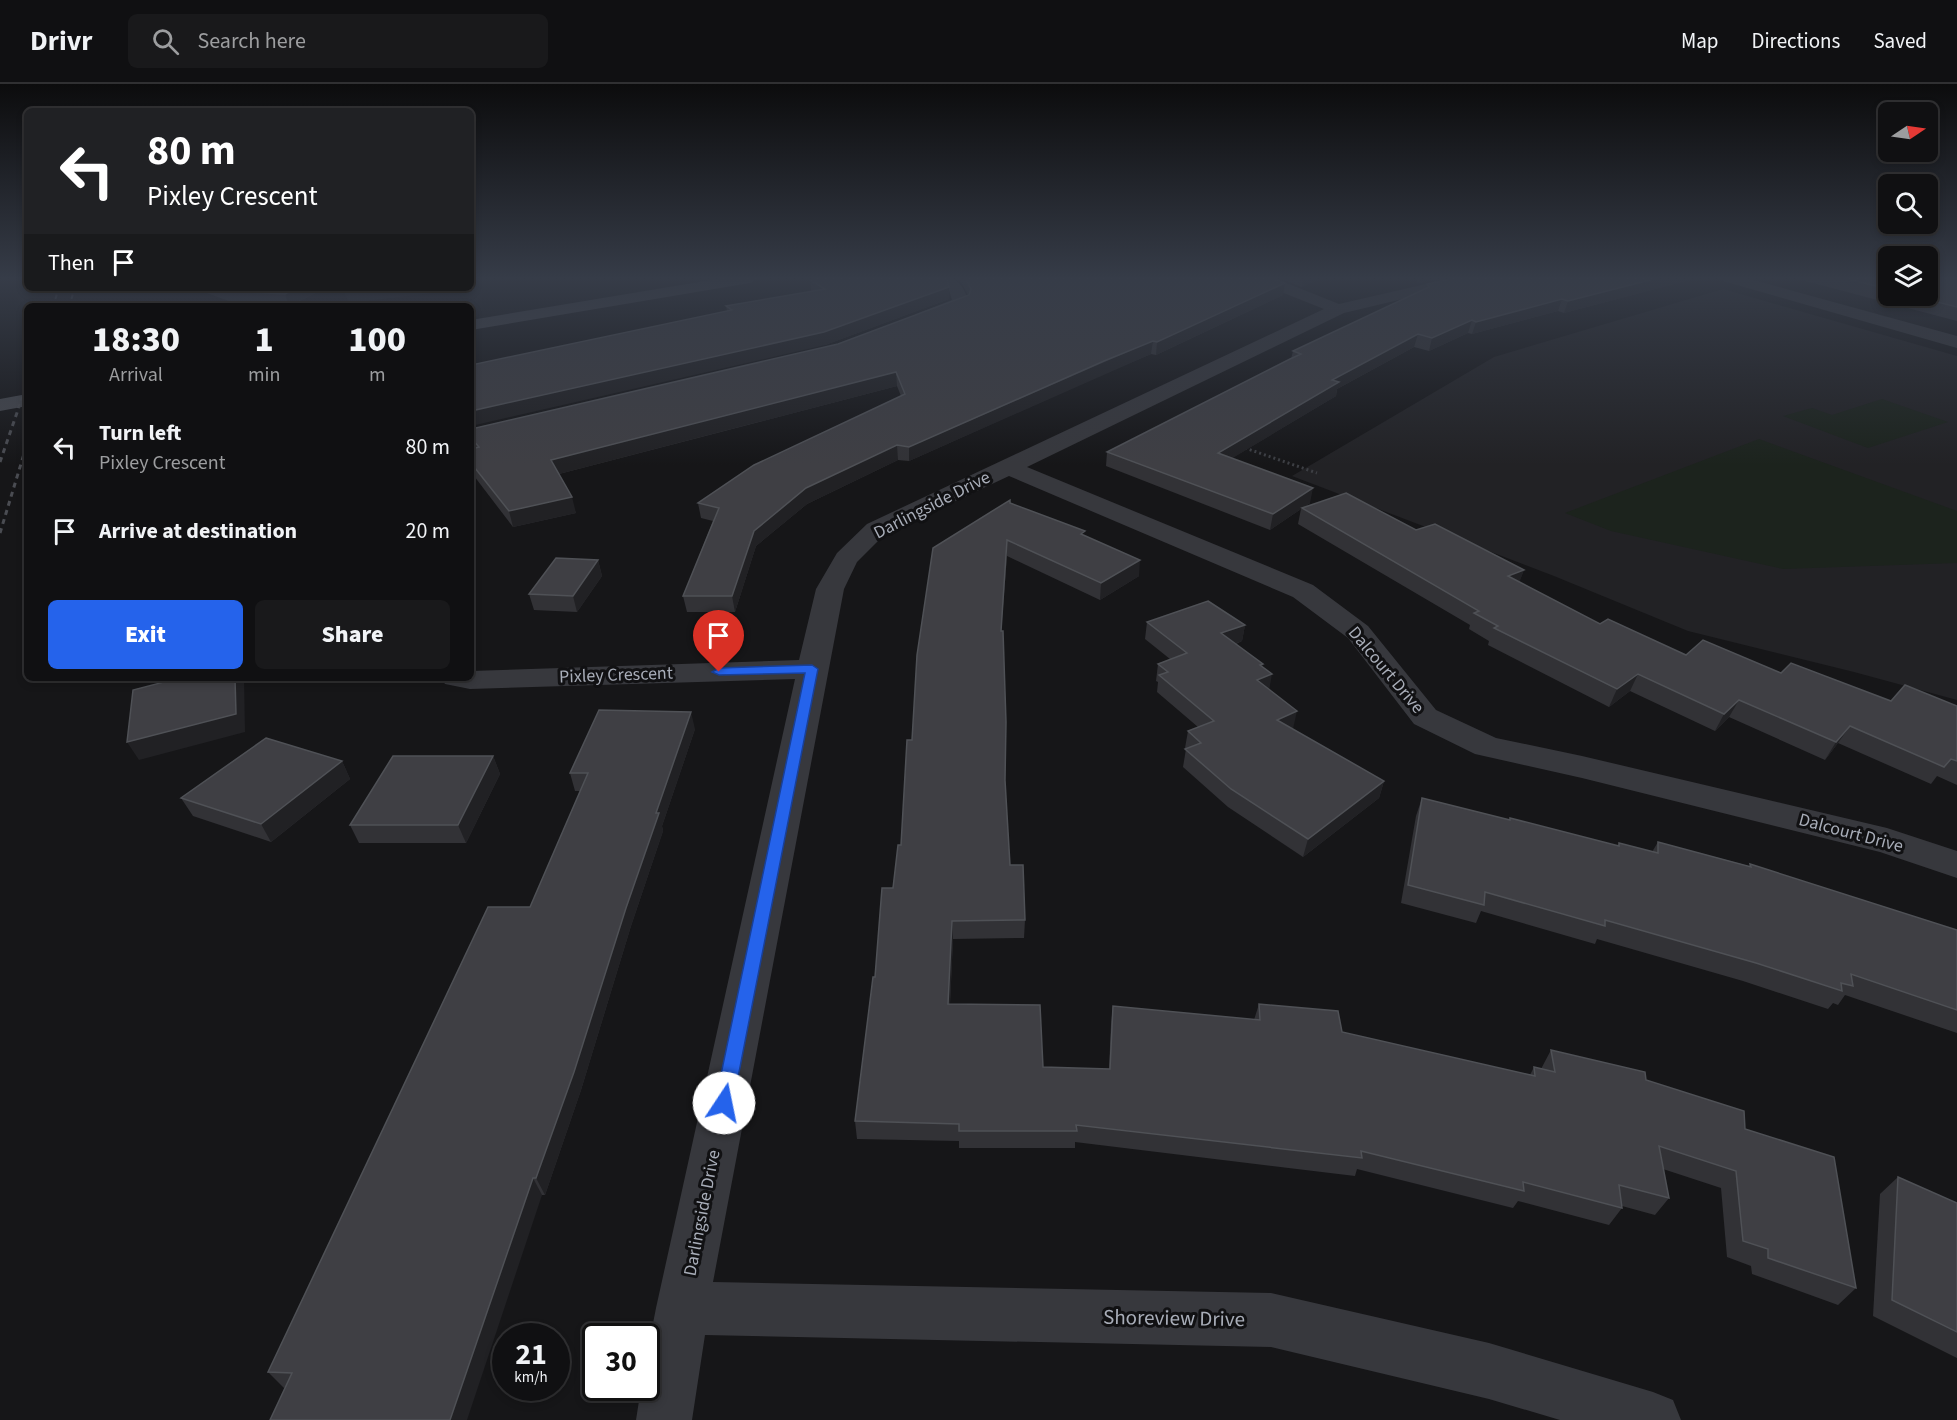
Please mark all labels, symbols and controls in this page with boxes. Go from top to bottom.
search box [128,14,548,68]
text: Drivr [30,21,92,61]
icon: search [149,25,182,58]
text: Search here [197,25,306,57]
text: Map [1681,26,1719,56]
text: Directions [1752,26,1840,56]
text: Saved [1873,26,1927,56]
north arrow [1878,102,1938,162]
map controls [1878,102,1938,306]
text: 80 m [147,121,236,181]
icon: left [48,132,126,210]
button: search [1878,174,1938,234]
text: Pixley Crescent [147,177,318,216]
icon: arrive [107,246,140,279]
button: layers [1878,246,1938,306]
text: Then [48,247,95,279]
text: 18:30 [92,314,180,365]
text: 1 [255,314,274,365]
text: 100 [348,314,406,365]
text: Arrival [109,361,163,389]
text: min [248,361,280,389]
text: m [369,361,385,389]
text: Turn left [99,417,181,449]
icon: left [48,431,81,464]
text: 80 m [405,431,450,463]
text: Pixley Crescent [99,449,225,477]
street label: Darlingside Drive [869,465,995,545]
icon: arrive [48,515,81,548]
text: Arrive at destination [99,515,297,547]
text: 20 m [405,515,450,547]
button: Exit [48,600,243,669]
button: Share [255,600,450,669]
pin [693,610,744,672]
icon: arrive [702,619,735,652]
street label: Dalcourt Drive [1342,621,1430,719]
street label: Pixley Crescent [559,661,673,689]
street label: Dalcourt Drive [1796,807,1906,859]
position arrow [692,1071,756,1135]
street label: Darlingside Drive [678,1148,726,1278]
street label: Shoreview Drive [1103,1302,1245,1334]
speed limit sign: 30 [582,1323,660,1401]
text: 21 [515,1333,547,1376]
text: km/h [514,1367,548,1388]

